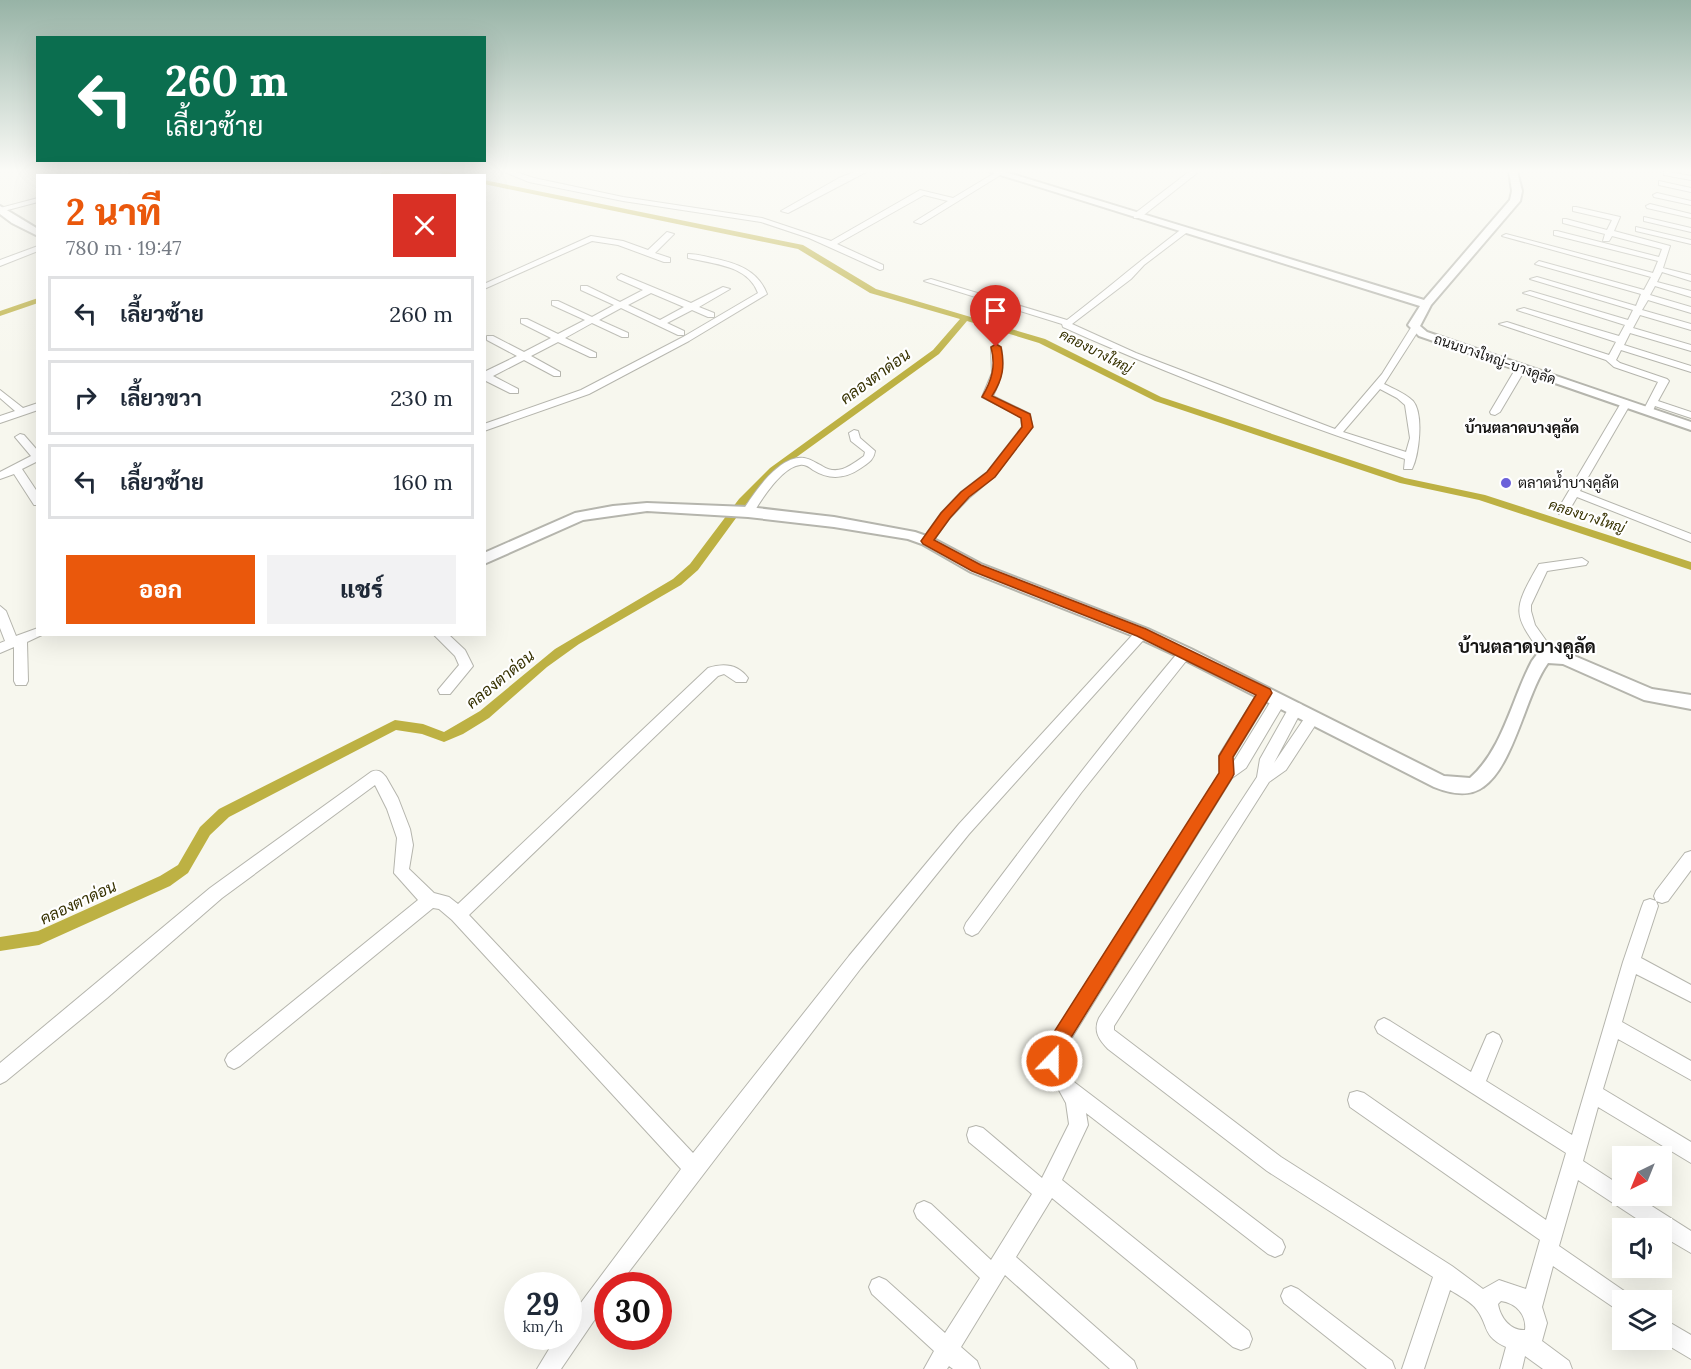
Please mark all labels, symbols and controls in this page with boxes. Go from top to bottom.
text: 260 m [165,54,288,108]
icon: left [66,60,144,138]
text: เลี้ยวซ้าย [165,109,263,143]
text: 2 นาที [66,189,162,235]
button: close [393,194,456,257]
text: 780 m · 19:47 [66,235,181,260]
pin [970,285,1021,347]
icon: arrive [979,294,1012,327]
icon: left [69,297,102,330]
text: เลี้ยวซ้าย [120,300,204,328]
text: 260 m [389,300,453,328]
water label: คลองบางใหญ่ [1057,325,1136,377]
street label: ถนนบางใหญ่-บางคูลัด [1431,330,1558,389]
water label: คลองตาด่อน [836,344,914,408]
icon: right [69,381,102,414]
text: เลี้ยวขวา [120,384,202,412]
text: 230 m [390,384,453,412]
district label: บ้านตลาดบางคูลัด [1465,418,1579,439]
icon: left [69,465,102,498]
text: เลี้ยวซ้าย [120,468,204,496]
text: 160 m [393,468,453,496]
place label: ตลาดน้ำบางคูลัด [1518,470,1619,493]
marker: ตลาดน้ำบางคูลัด [1499,476,1513,490]
water label: คลองบางใหญ่ [1547,495,1628,537]
button: ออก [66,555,255,624]
button: แชร์ [267,555,456,624]
district label: บ้านตลาดบางคูลัด [1458,635,1596,660]
water label: คลองตาด่อน [462,645,538,713]
water label: คลองตาด่อน [37,876,119,928]
position arrow [1020,1029,1084,1093]
north arrow [1612,1146,1672,1206]
map controls [1612,1146,1672,1350]
button: sound [1612,1218,1672,1278]
speed limit sign: 30 [594,1272,672,1350]
text: 29 [526,1285,560,1323]
button: layers [1612,1290,1672,1350]
text: km/h [523,1317,563,1336]

